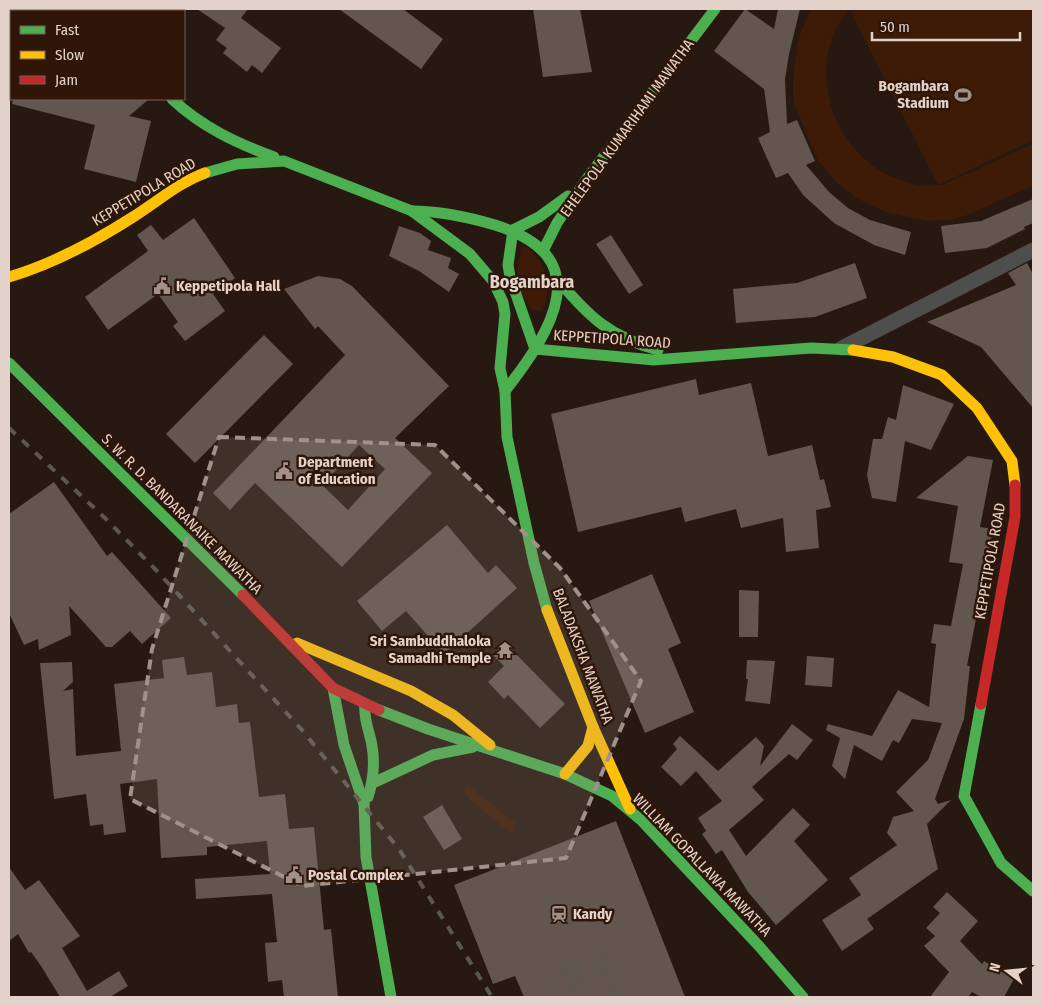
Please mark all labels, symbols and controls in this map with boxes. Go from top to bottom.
legend [10,10,185,100]
scale bar [872,10,1020,42]
text: 50 m [880,18,910,36]
text: Fast [55,21,79,39]
street label: EHELEPOLA KUMARIHAMI MAWATHA [556,35,698,220]
text: Slow [55,46,84,64]
text: Jam [55,71,78,89]
place label: Bogambara Stadium [879,77,950,112]
sports icon: Bogambara Stadium [953,85,973,105]
street label: KEPPETIPOLA ROAD [89,154,199,230]
district label: Bogambara [490,271,574,293]
public building icon: Keppetipola Hall [152,276,172,296]
place label: Keppetipola Hall [176,277,281,295]
street label: KEPPETIPOLA ROAD [553,326,671,352]
street label: S. W. R. D. BANDARANAIKE MAWATHA [98,430,266,598]
place label: Department of Education [298,453,376,488]
public building icon: Department of Education [274,461,294,481]
street label: KEPPETIPOLA ROAD [971,501,1009,621]
street label: BALADAKSHA MAWATHA [549,586,617,726]
place label: Sri Sambuddhaloka Samadhi Temple [370,632,492,667]
temple icon: Sri Sambuddhaloka Samadhi Temple [495,640,515,660]
street label: WILLIAM GOPALLAWA MAWATHA [629,790,775,940]
public building icon: Postal Complex [284,865,304,885]
place label: Postal Complex [308,866,405,884]
station icon: Kandy [549,904,569,924]
place label: Kandy [573,905,613,923]
north arrow [982,946,1032,996]
text: N [986,961,1004,974]

